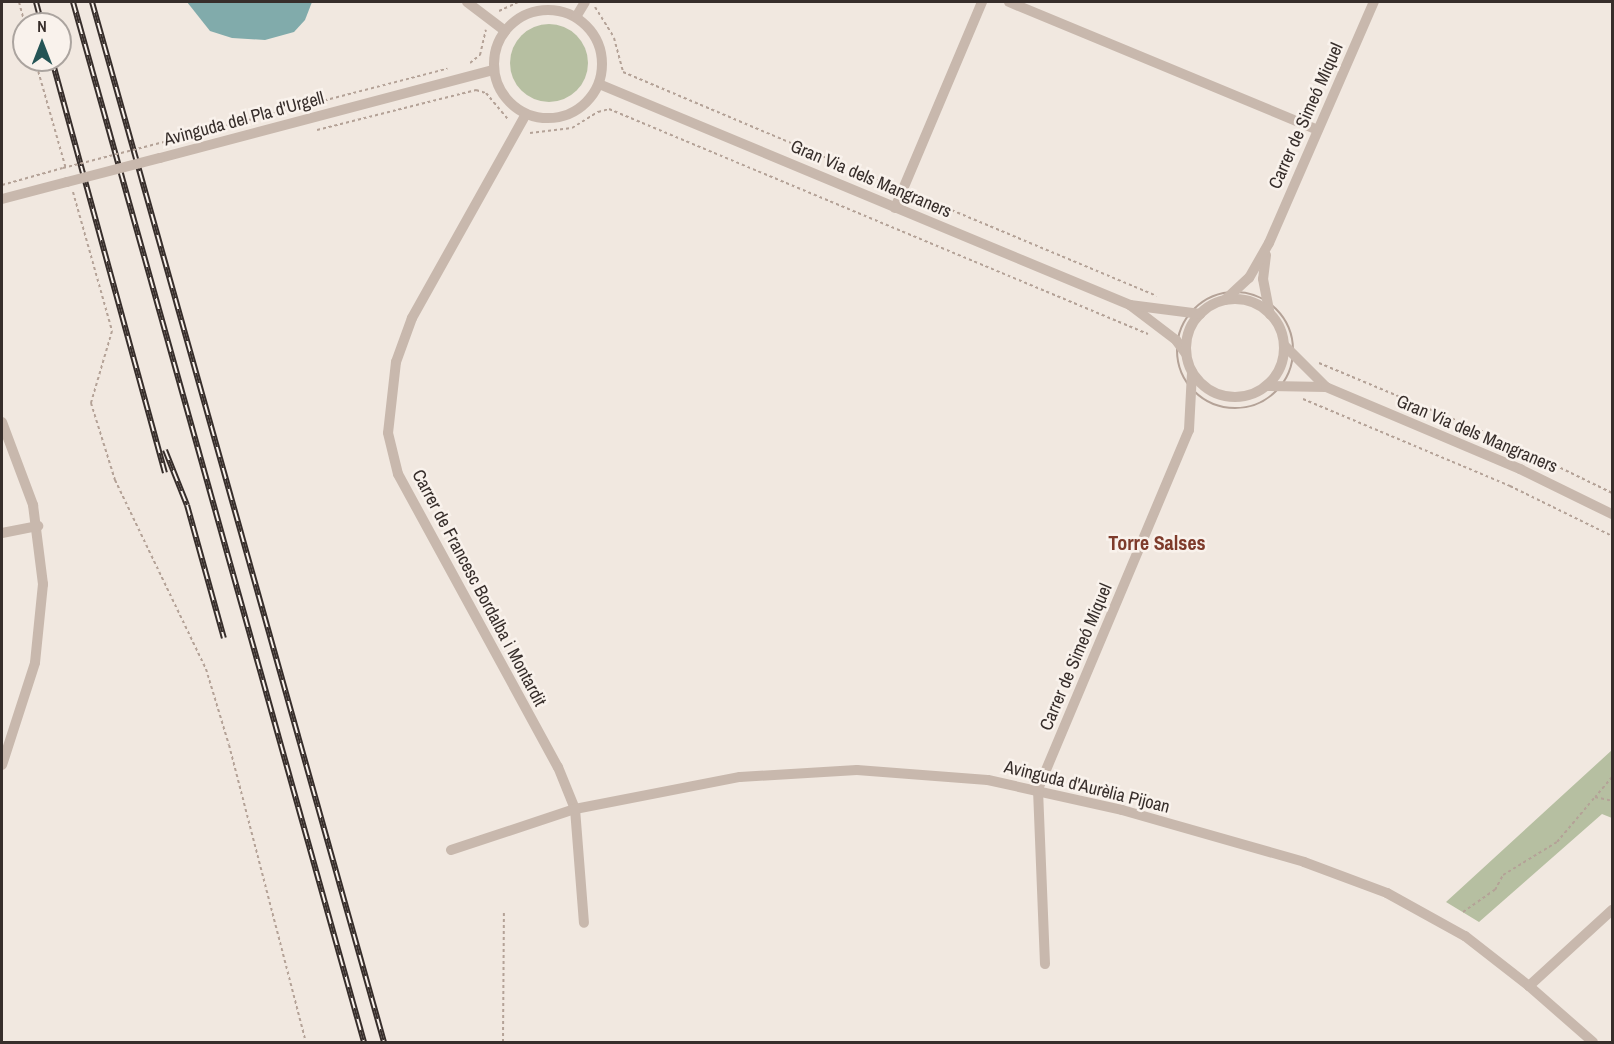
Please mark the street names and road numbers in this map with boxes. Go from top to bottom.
street label: Carrer de Simeó Miquel [1264,40,1348,192]
street label: Avinguda del Pla d'Urgell [162,87,326,151]
street label: Gran Via dels Mangraners [787,135,955,223]
street label: Gran Via dels Mangraners [1393,390,1561,478]
street label: Carrer de Francesc Bordalba i Montardit [407,466,551,710]
street label: Carrer de Simeó Miquel [1035,580,1117,734]
street label: Avinguda d'Aurèlia Pijoan [1002,756,1172,818]

